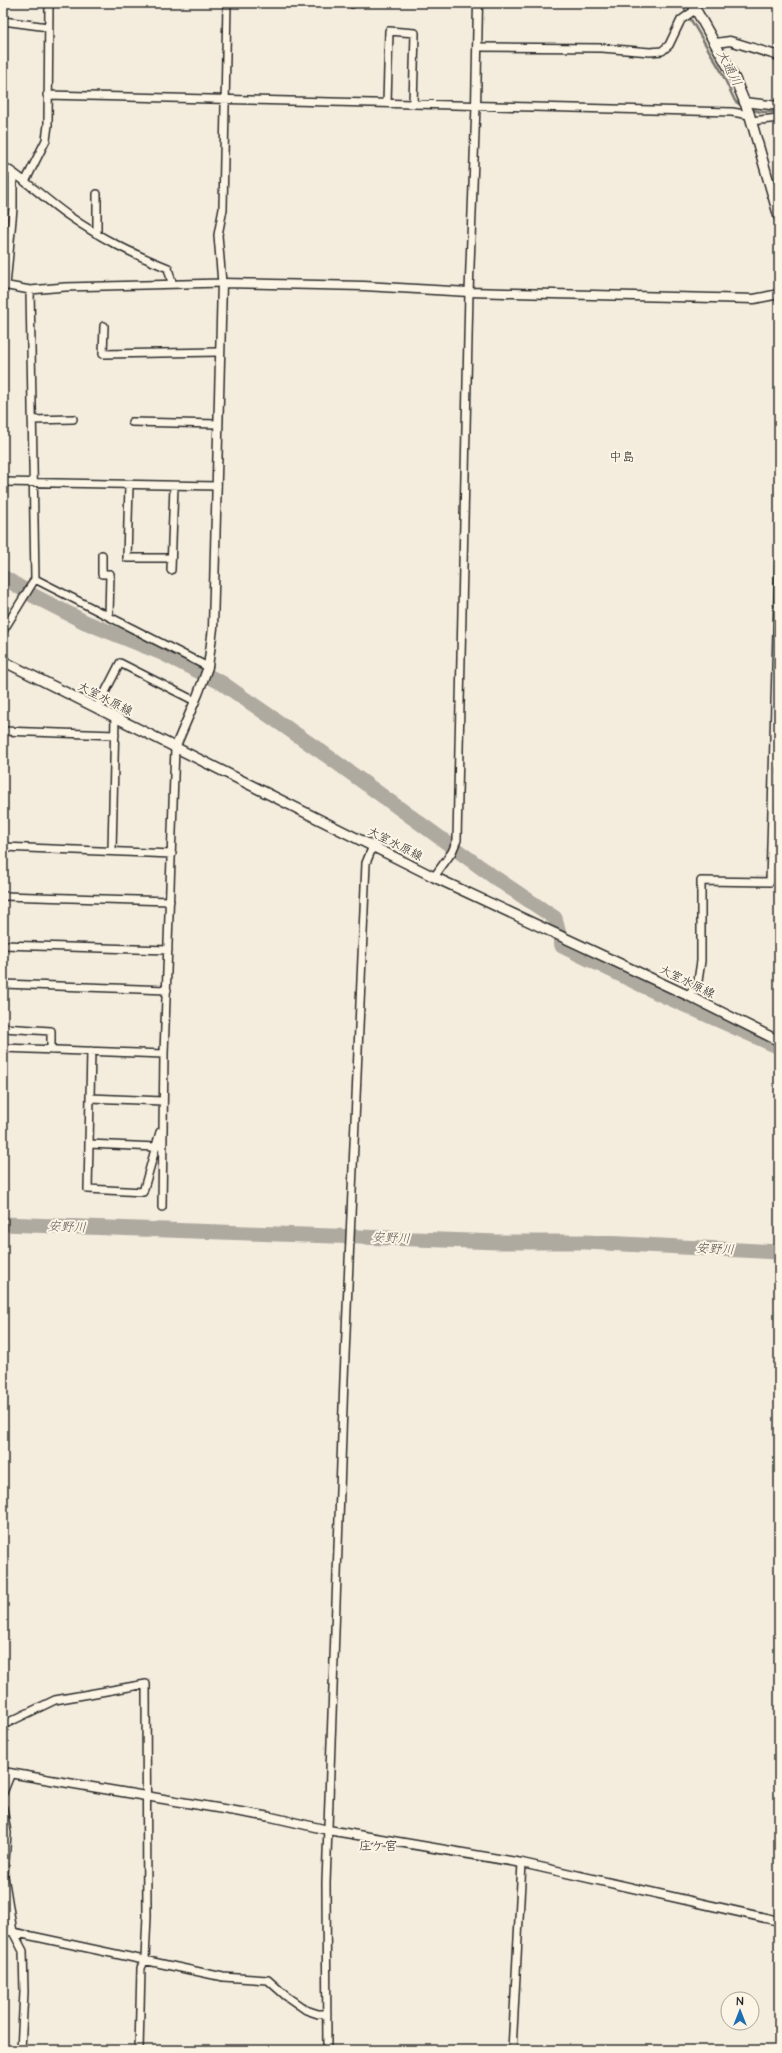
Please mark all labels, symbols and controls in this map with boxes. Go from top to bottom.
water label: 大通川 [712,47,746,89]
district label: 中島 [609,448,635,466]
street label: 大室水原線 [74,678,136,720]
street label: 大室水原線 [364,823,426,865]
street label: 大室水原線 [656,961,718,1003]
water label: 安野川 [47,1217,87,1237]
water label: 安野川 [371,1228,411,1248]
water label: 安野川 [695,1239,735,1259]
district label: 庄ケ宮 [358,1837,398,1855]
north arrow [720,1991,760,2031]
text: N [737,1994,744,2009]

